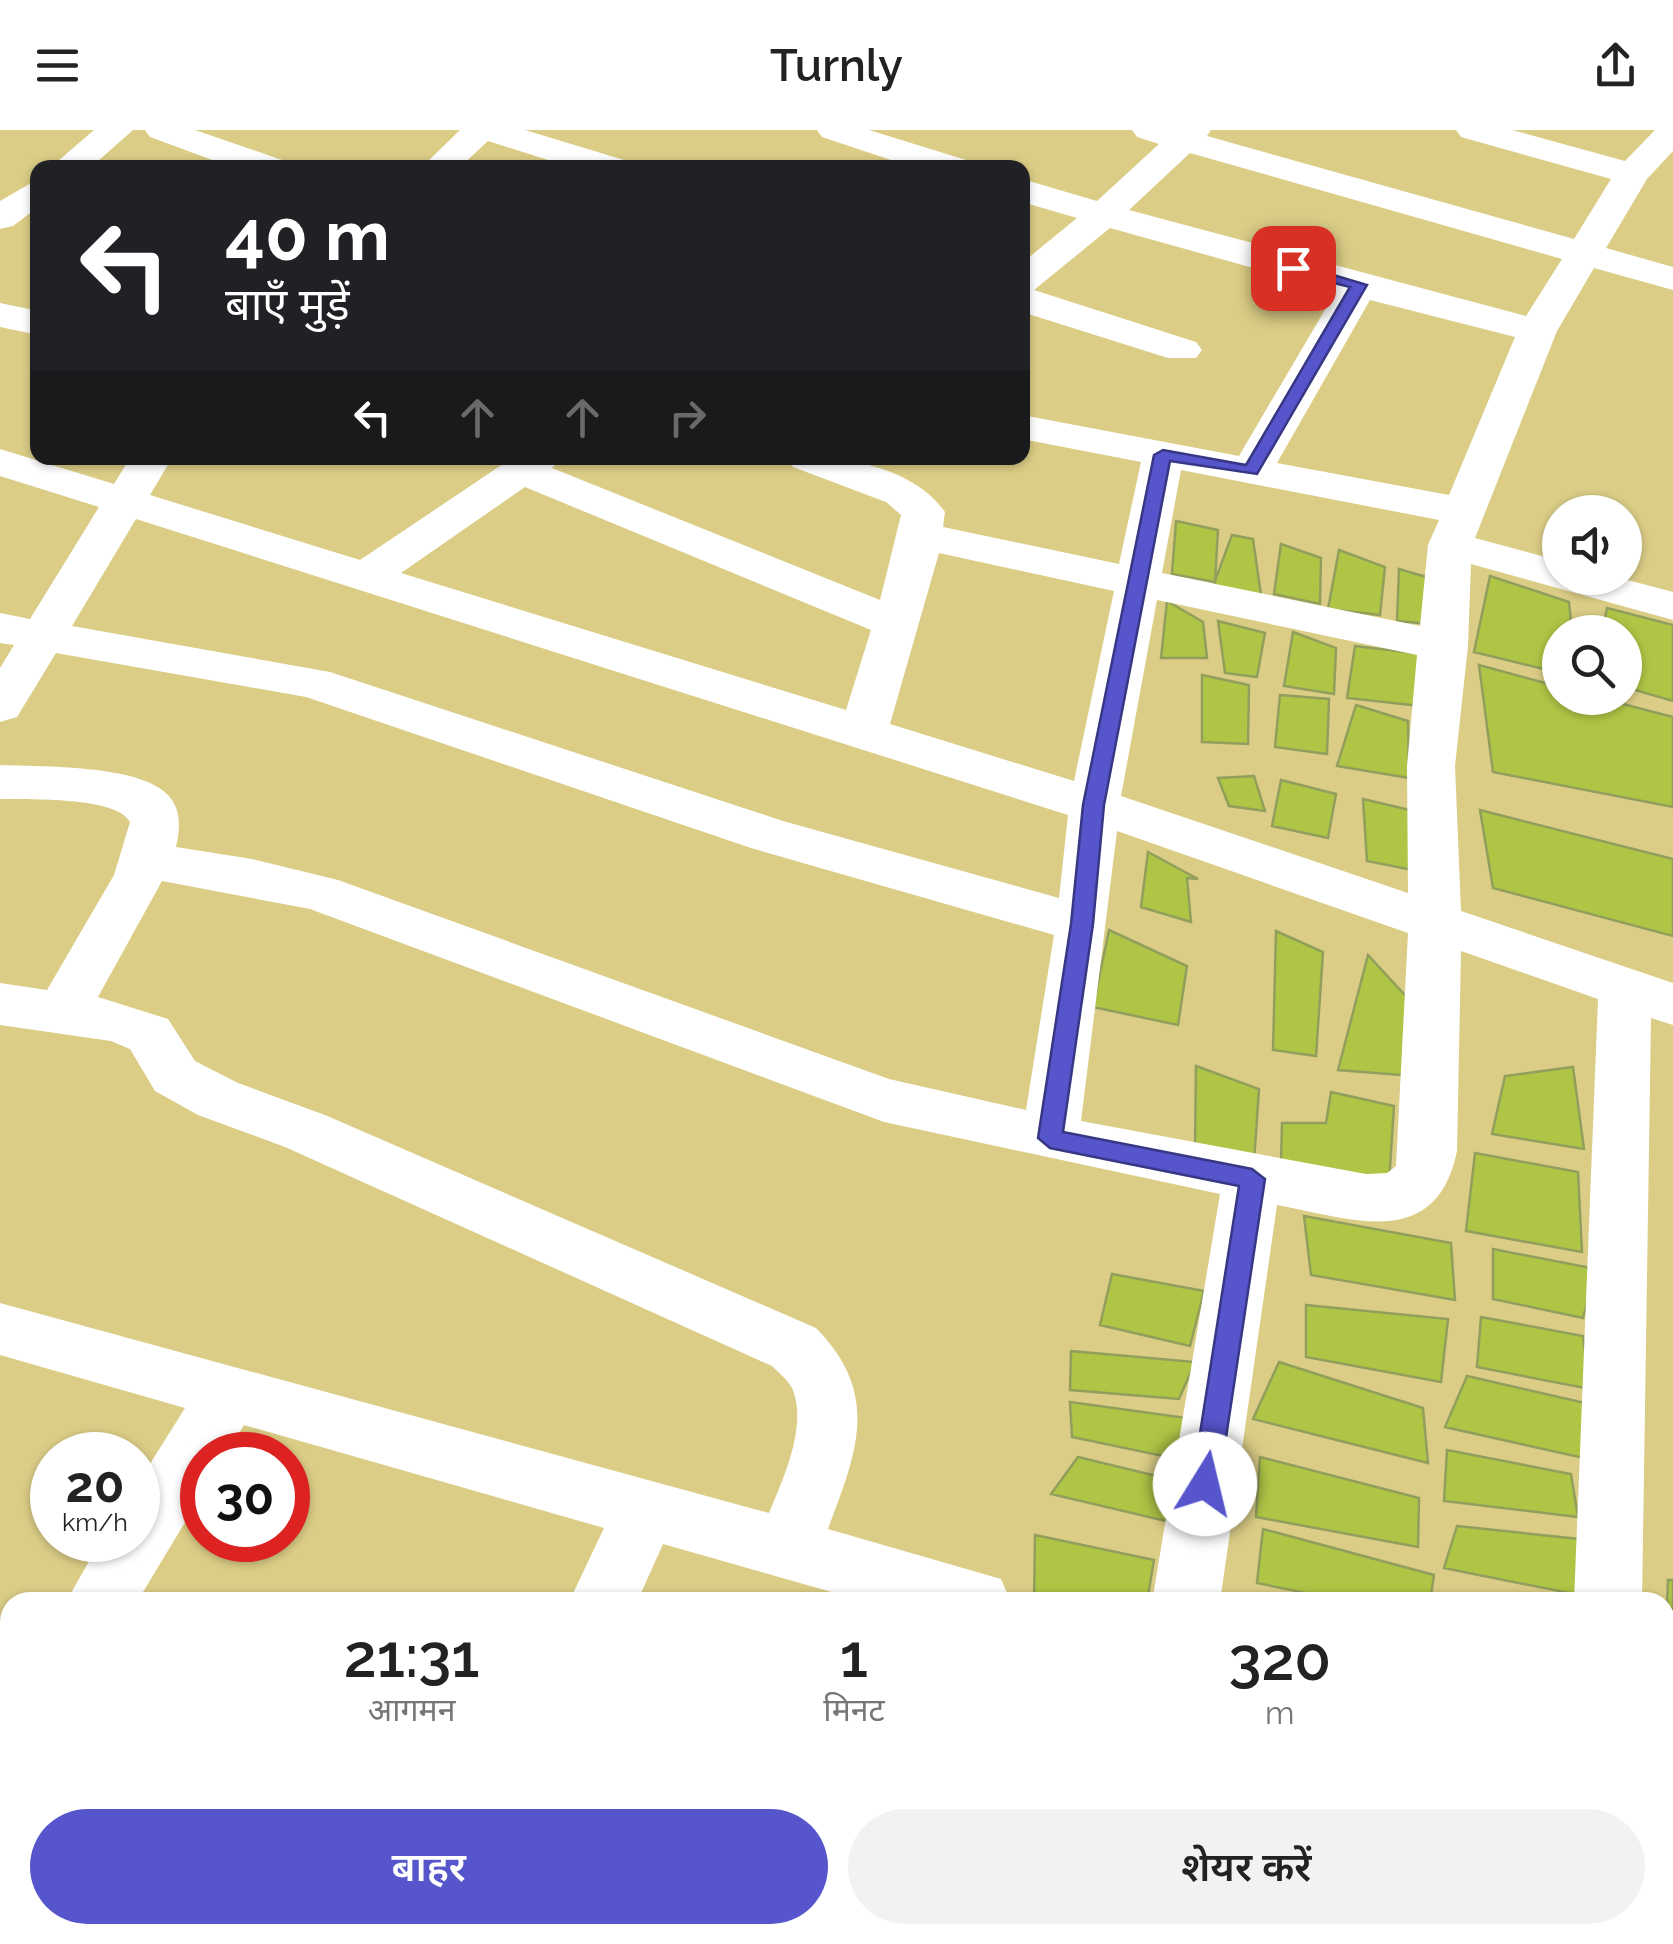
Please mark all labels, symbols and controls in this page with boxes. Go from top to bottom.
icon: menu [30,38,85,93]
icon: share [1588,38,1643,93]
text: Turnly [770,39,903,92]
text: 40 m [225,194,390,276]
icon: left [60,200,190,330]
pin [1251,226,1336,311]
icon: arrive [1266,241,1321,296]
text: बाएँ मुड़ें [225,278,350,331]
icon: left [345,390,400,445]
icon: ahead [450,390,505,445]
icon: ahead [555,390,610,445]
icon: right [660,390,715,445]
map controls [1542,495,1642,715]
button: sound [1542,495,1642,595]
button: search [1542,615,1642,715]
speed limit sign: 30 [180,1432,310,1562]
position arrow [1153,1432,1257,1536]
text: 20 [66,1455,124,1514]
text: km/h [62,1507,128,1537]
text: 21:31 [344,1621,480,1691]
text: 1 [840,1621,868,1691]
text: 320 [1228,1624,1331,1694]
text: आगमन [368,1691,455,1728]
text: मिनट [823,1691,885,1728]
text: m [1265,1694,1295,1731]
button: बाहर [30,1809,828,1924]
button: शेयर करें [848,1809,1645,1924]

